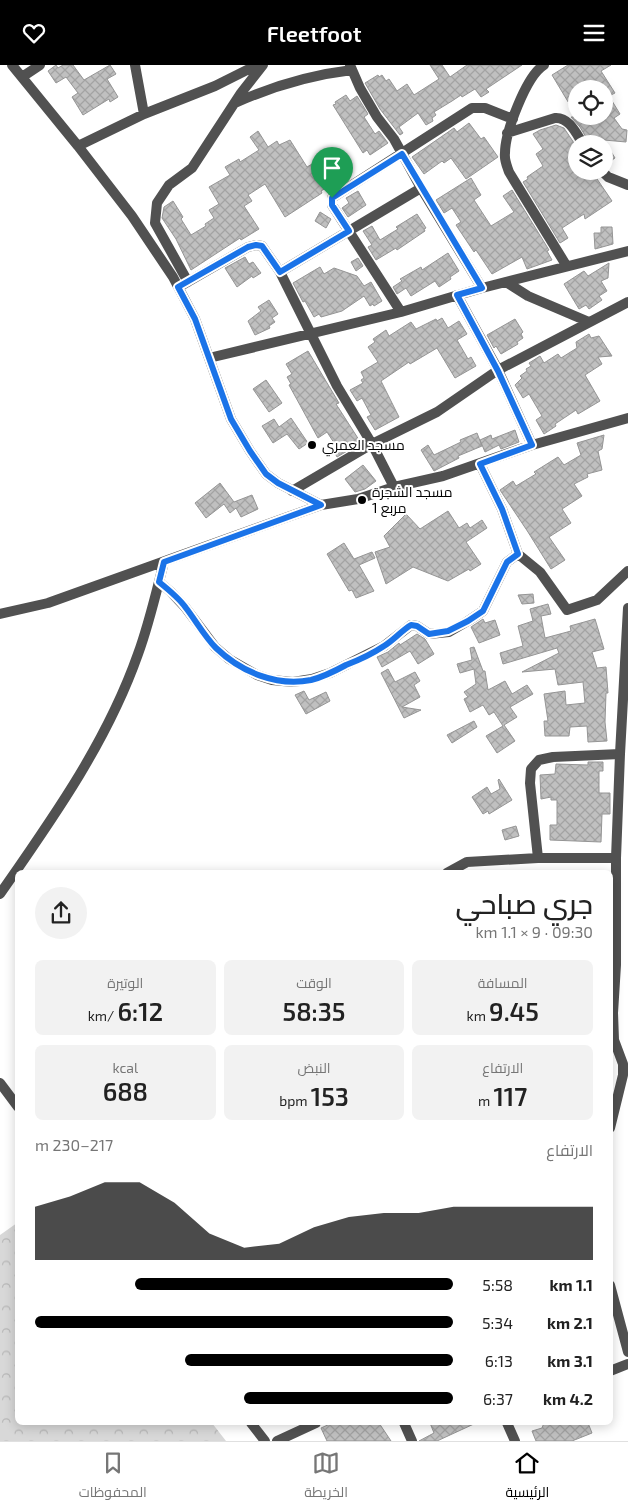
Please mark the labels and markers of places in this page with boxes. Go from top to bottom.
pin [311,147,353,198]
place label: مسجد العمري [322,436,405,457]
marker: مسجد العمري [306,439,318,451]
place label: مسجد الشجرة مربع 1 [372,483,453,517]
marker: مسجد الشجرة مربع 1 [356,494,368,506]

